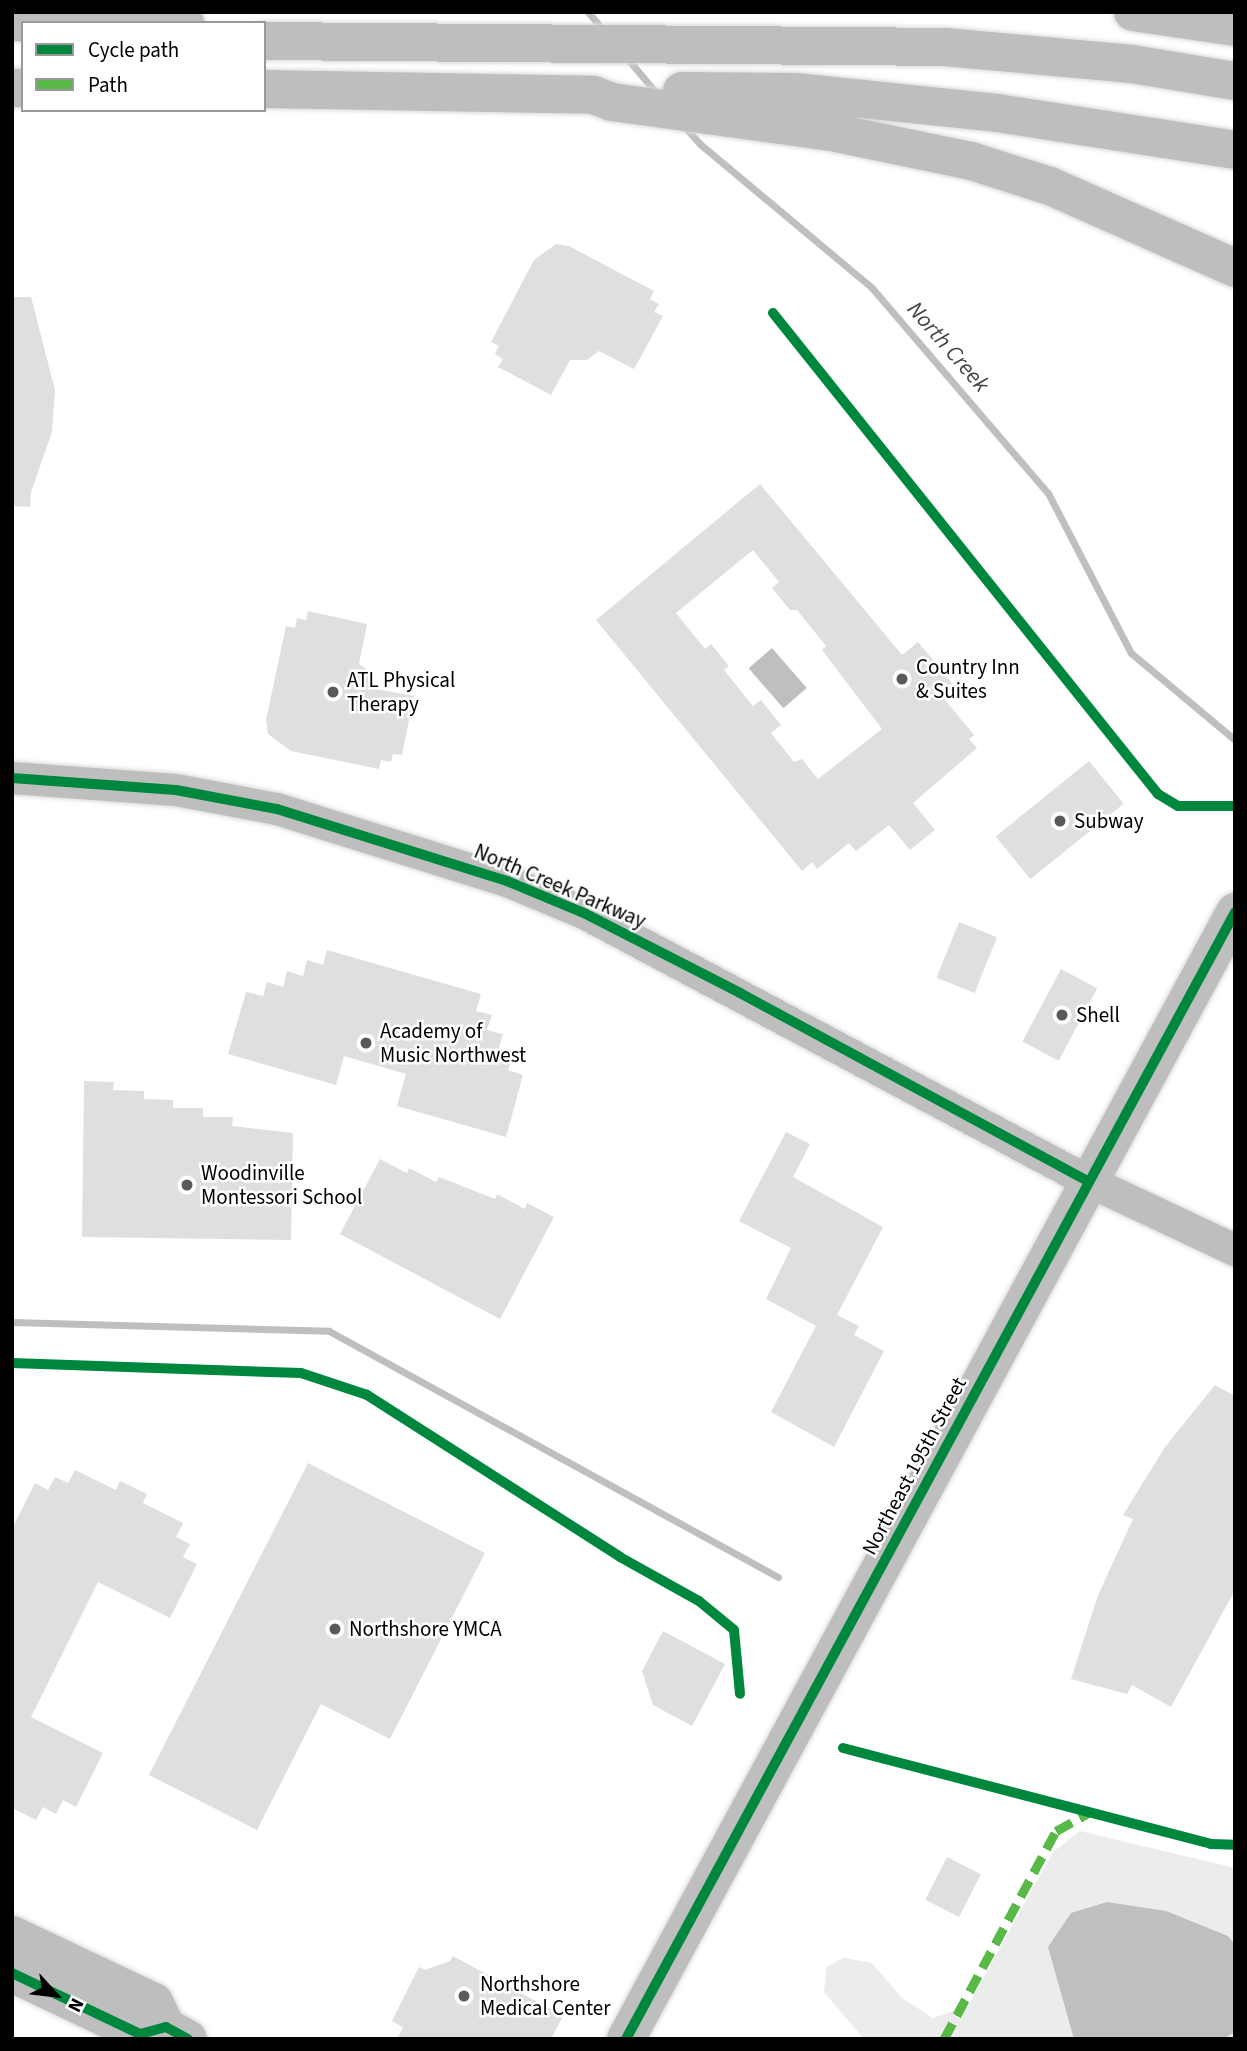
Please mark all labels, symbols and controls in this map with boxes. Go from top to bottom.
legend [21,21,266,112]
text: Cycle path [88,35,179,65]
text: Path [88,70,128,100]
water label: North Creek [901,296,995,398]
place label: Country Inn & Suites [916,654,1020,704]
place label: ATL Physical Therapy [347,667,455,717]
marker: Country Inn & Suites [894,671,910,687]
marker: ATL Physical Therapy [325,684,341,700]
place label: Subway [1074,808,1143,834]
marker: Subway [1052,813,1068,829]
street label: North Creek Parkway [470,838,650,934]
place label: Shell [1076,1002,1120,1028]
marker: Shell [1054,1007,1070,1023]
place label: Academy of Music Northwest [380,1018,526,1068]
marker: Academy of Music Northwest [358,1035,374,1051]
place label: Woodinville Montessori School [201,1160,362,1210]
marker: Woodinville Montessori School [179,1177,195,1193]
street label: Northeast 195th Street [856,1373,972,1559]
place label: Northshore YMCA [349,1616,502,1642]
marker: Northshore YMCA [327,1621,343,1637]
north arrow [21,1960,91,2030]
place label: Northshore Medical Center [480,1971,610,2021]
marker: Northshore Medical Center [454,1986,474,2006]
text: N [60,1993,90,2017]

